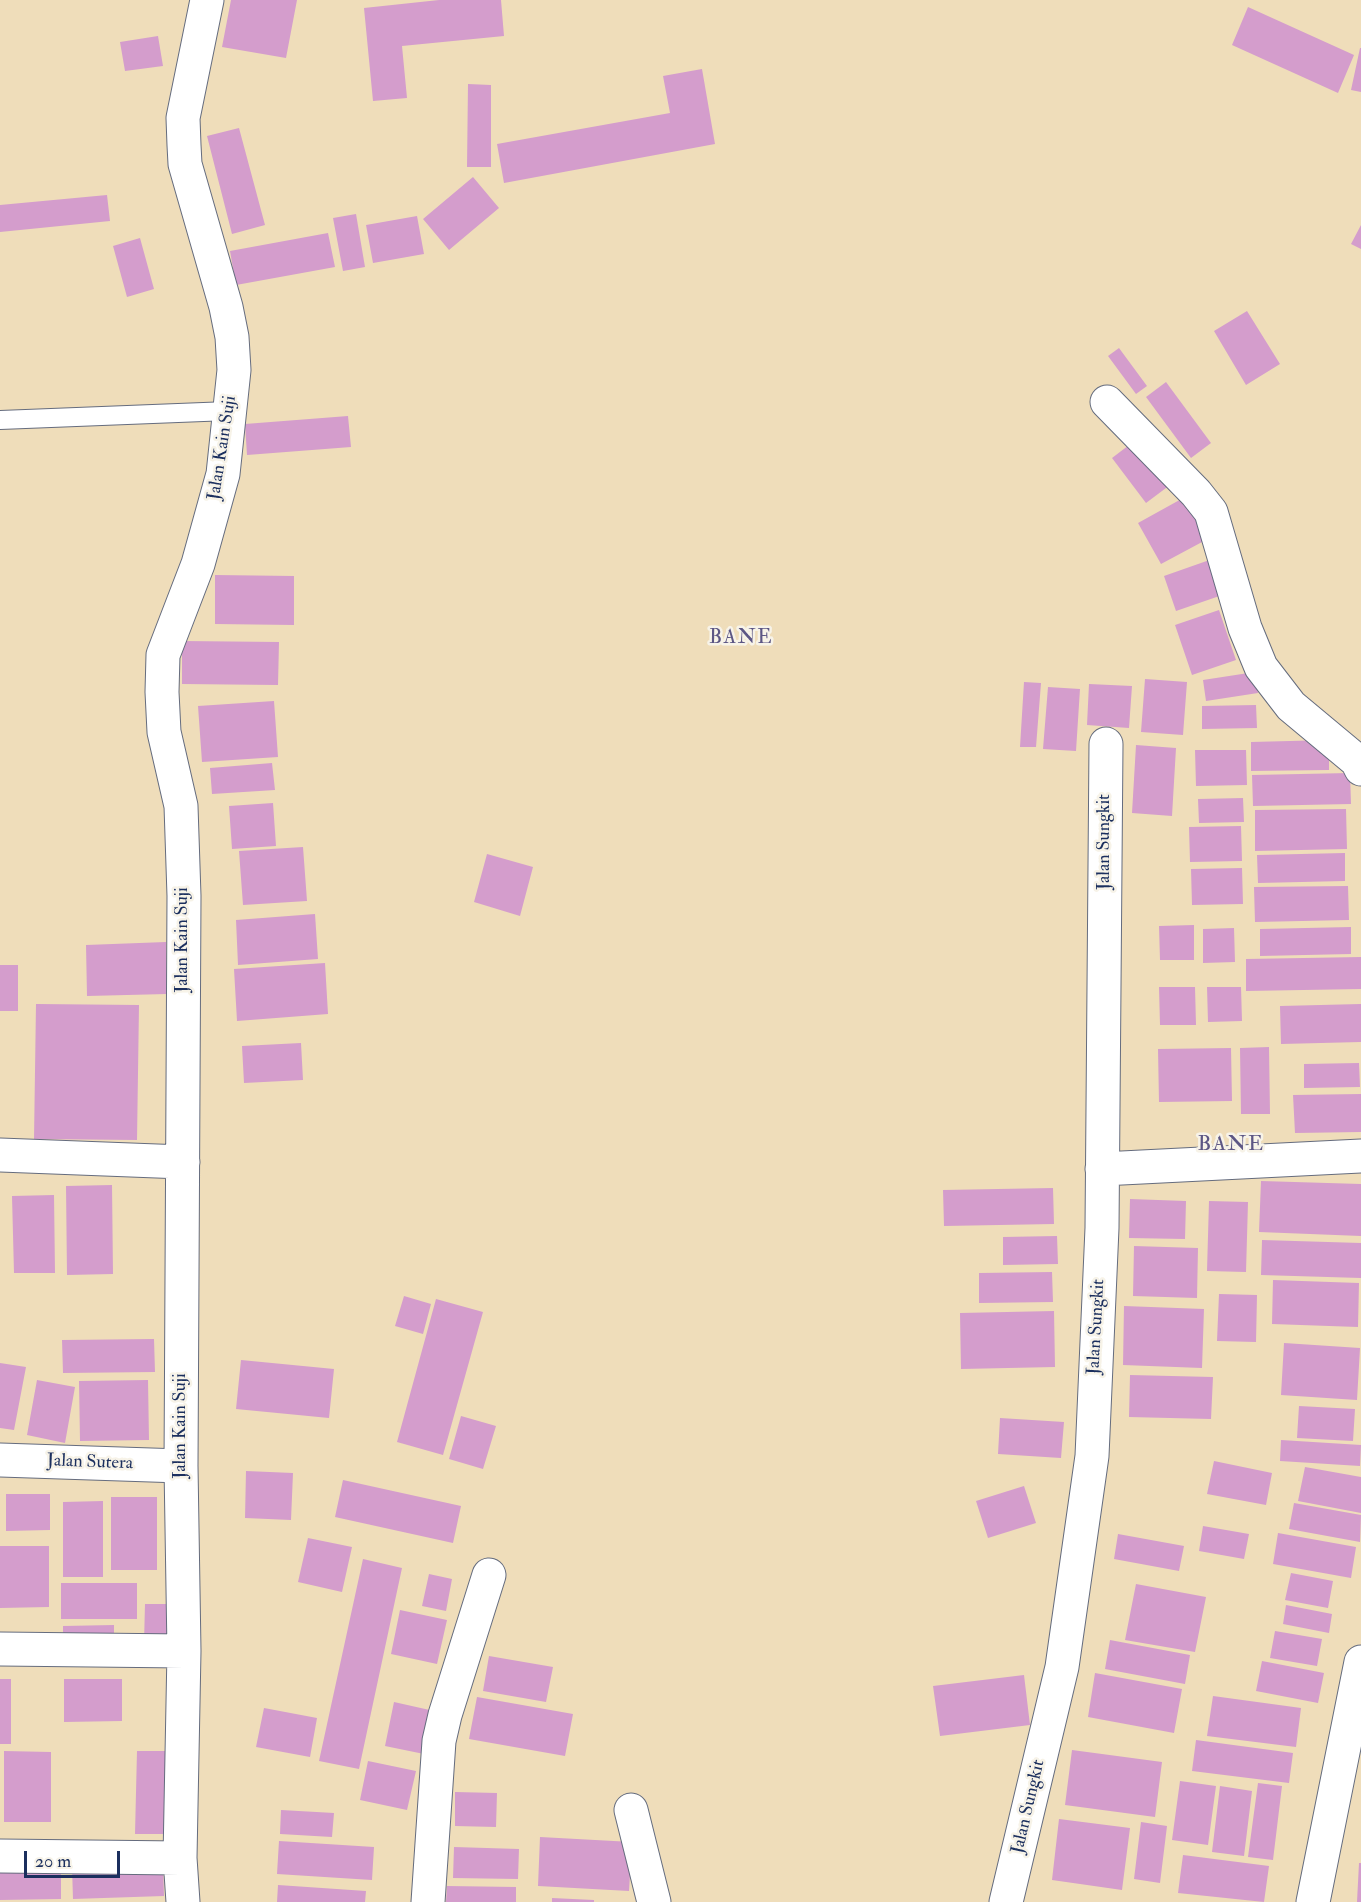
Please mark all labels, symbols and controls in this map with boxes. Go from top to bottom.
street label: Jalan Kain Suji [204,394,242,502]
district label: BANE [709,627,773,651]
street label: Jalan Sungkit [1094,794,1116,890]
street label: Jalan Kain Suji [172,887,194,993]
district label: BANE [1197,1132,1265,1158]
street label: Jalan Sungkit [1084,1279,1110,1375]
street label: Jalan Kain Suji [170,1373,192,1479]
street label: Jalan Sutera [47,1451,133,1475]
street label: Jalan Sungkit [1008,1758,1050,1856]
scale bar [27,1839,123,1877]
text: 20 m [35,1850,71,1873]

